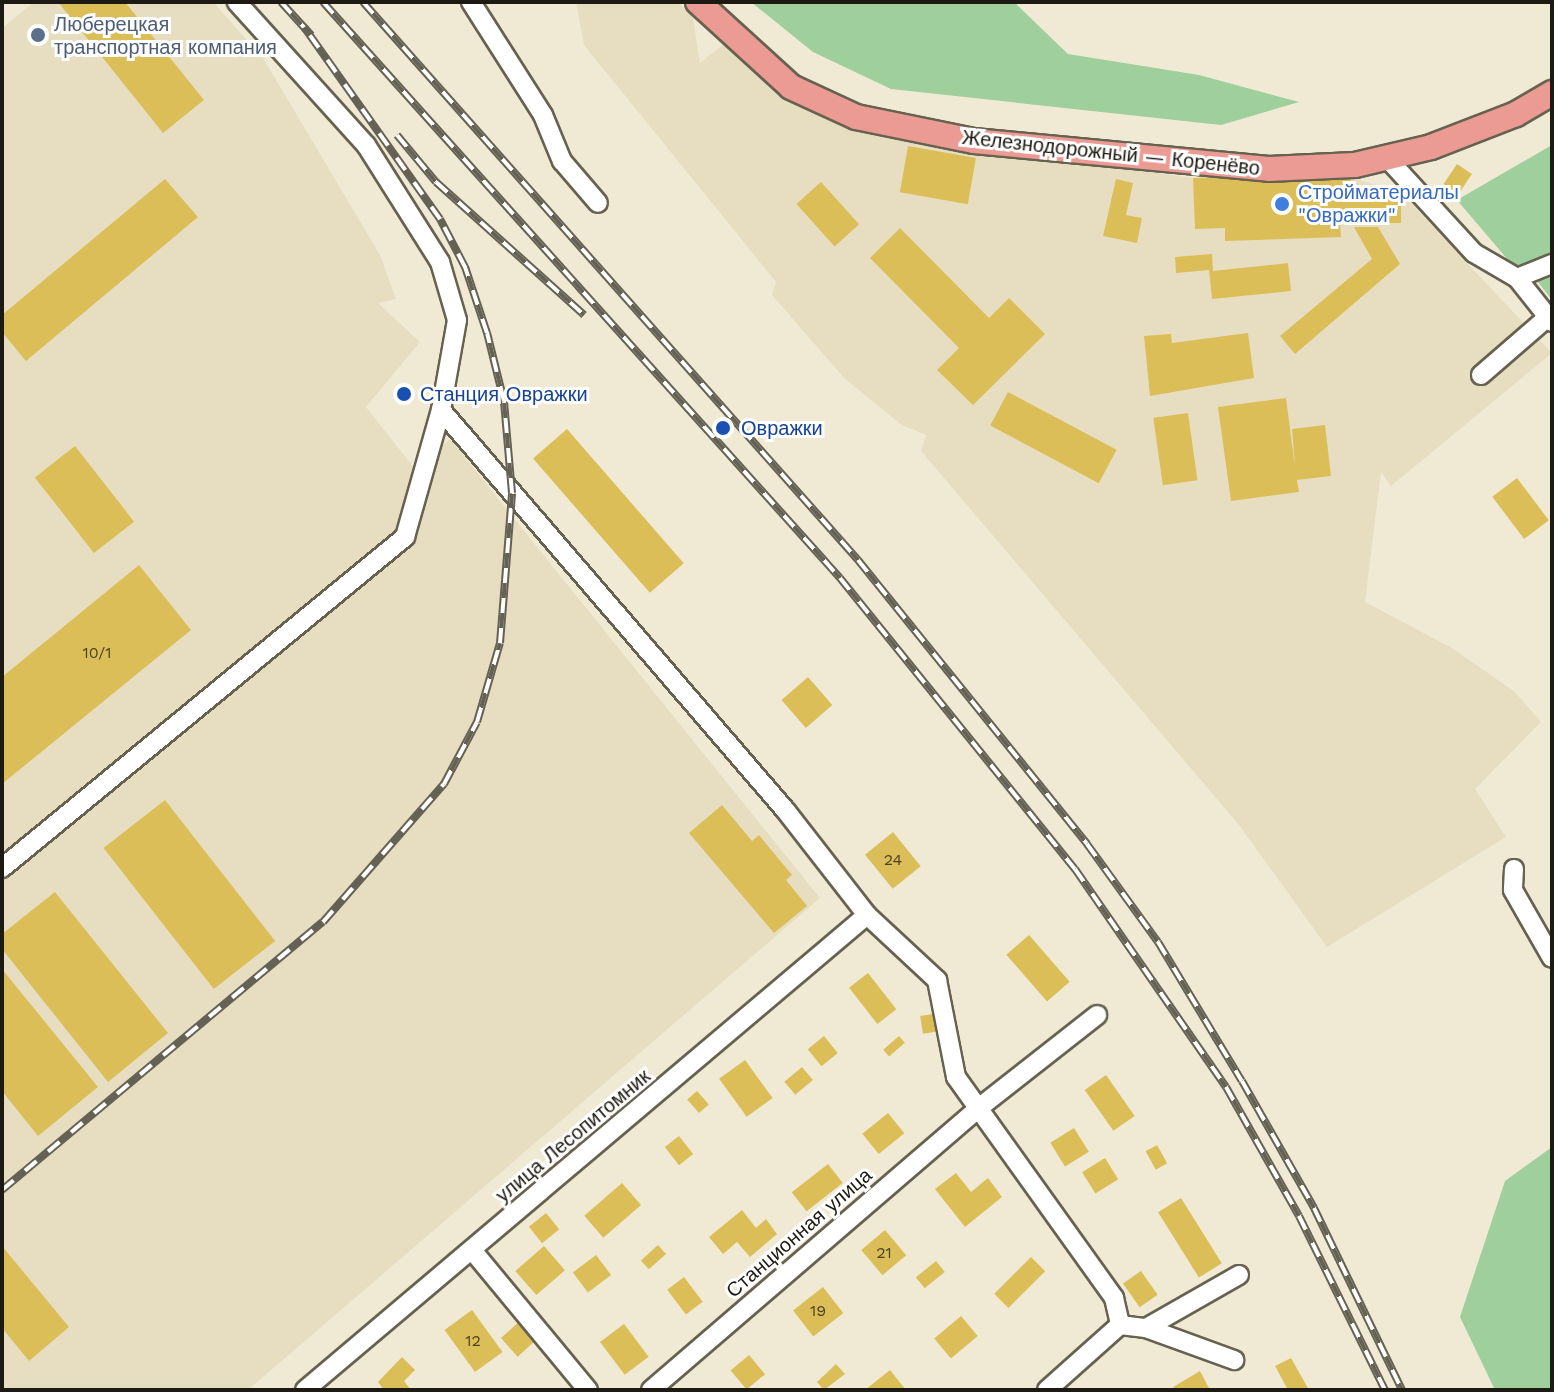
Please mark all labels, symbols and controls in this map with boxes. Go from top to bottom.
place label: Люберецкая транспортная компания [54,12,277,59]
marker: Люберецкая транспортная компания [29,26,47,44]
street label: Железнодорожный — Коренёво [961,125,1261,181]
place label: Стройматериалы "Овражки" [1298,180,1459,227]
marker: Стройматериалы "Овражки" [1273,195,1291,213]
place label: Станция Овражки [420,382,588,406]
marker: Станция Овражки [395,385,413,403]
place label: Овражки [741,416,823,440]
marker: Овражки [712,417,734,439]
house number: 10/1 [82,643,112,663]
house number: 24 [884,850,902,870]
street label: улица Лесопитомник [491,1064,655,1208]
street label: Станционная улица [721,1163,877,1303]
house number: 21 [876,1243,892,1263]
house number: 19 [810,1301,826,1321]
house number: 12 [465,1331,481,1351]

